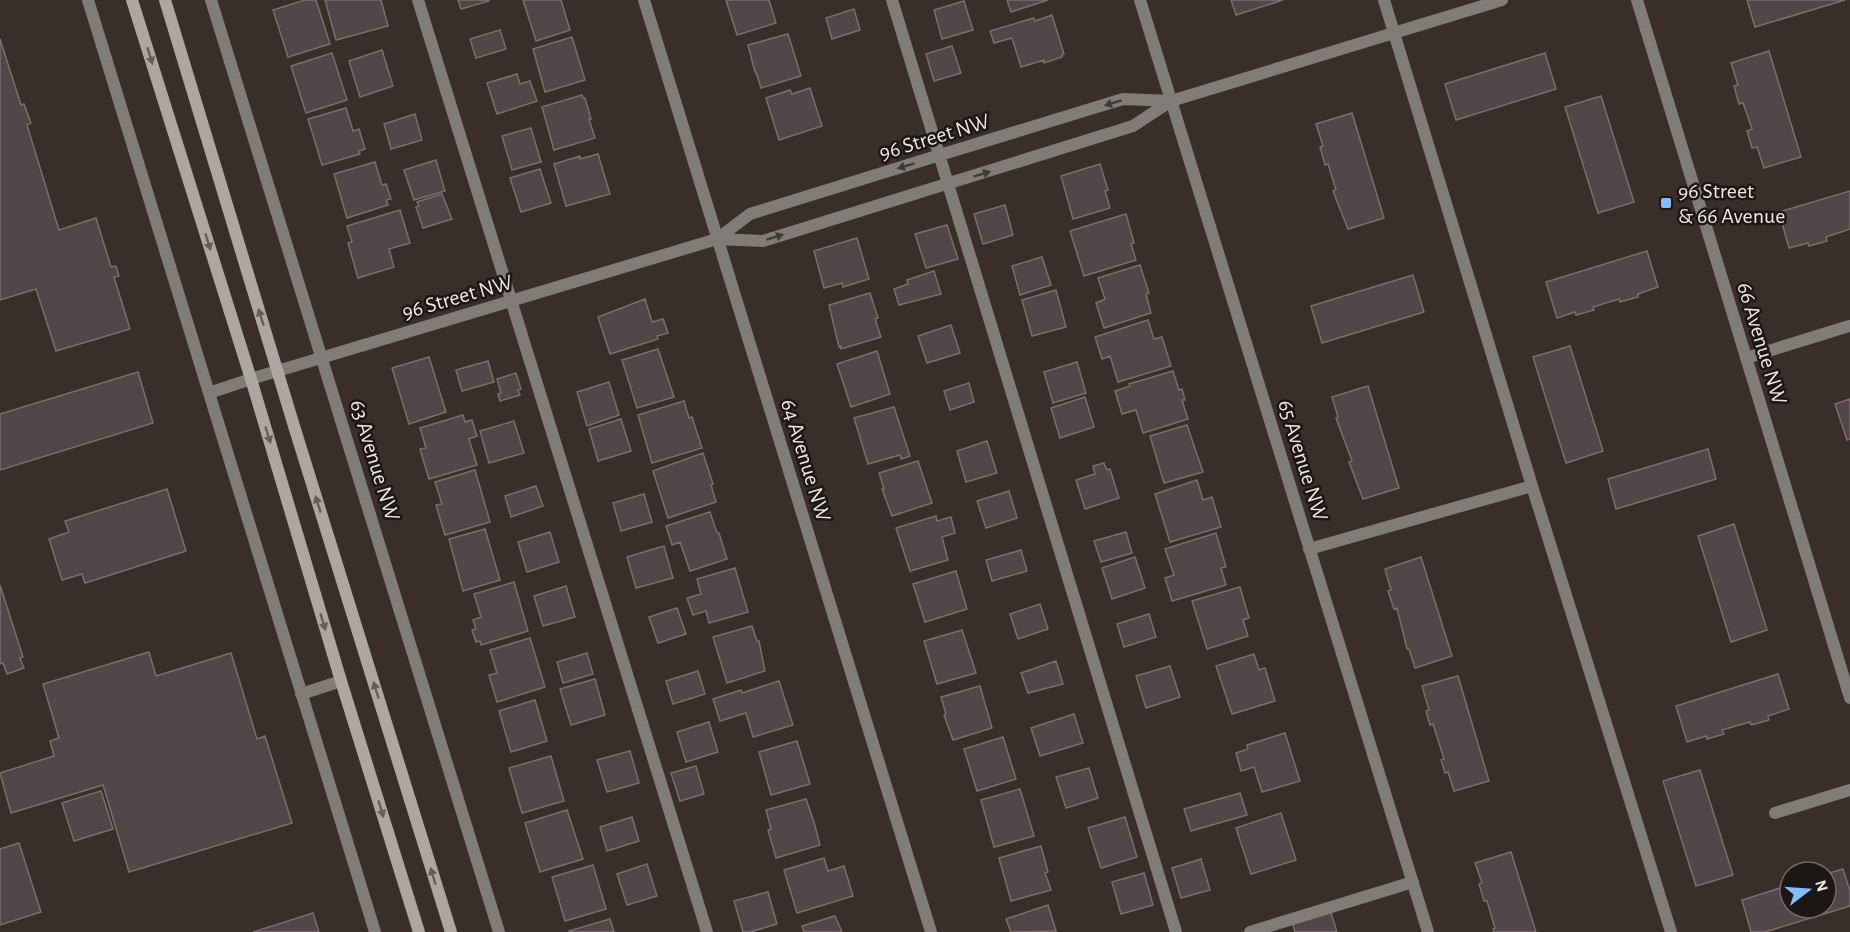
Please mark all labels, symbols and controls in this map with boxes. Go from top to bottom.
one-way arrow [146,47,155,65]
one-way arrow [1104,99,1122,108]
street label: 96 Street NW [877,110,992,164]
one-way arrow [897,162,915,171]
one-way arrow [973,169,991,178]
place label: 96 Street & 66 Avenue [1678,180,1785,227]
marker: 96 Street & 66 Avenue [1659,196,1673,210]
one-way arrow [766,232,784,241]
one-way arrow [204,233,213,251]
street label: 96 Street NW [399,271,515,323]
street label: 66 Avenue NW [1733,280,1791,407]
one-way arrow [256,308,265,326]
street label: 63 Avenue NW [346,397,404,524]
street label: 64 Avenue NW [777,397,835,524]
street label: 65 Avenue NW [1274,397,1332,524]
one-way arrow [264,427,273,445]
one-way arrow [313,495,322,513]
one-way arrow [319,613,328,631]
one-way arrow [371,681,380,699]
one-way arrow [376,800,386,818]
north arrow [1778,860,1838,920]
one-way arrow [428,867,437,885]
text: N [1812,878,1831,894]

